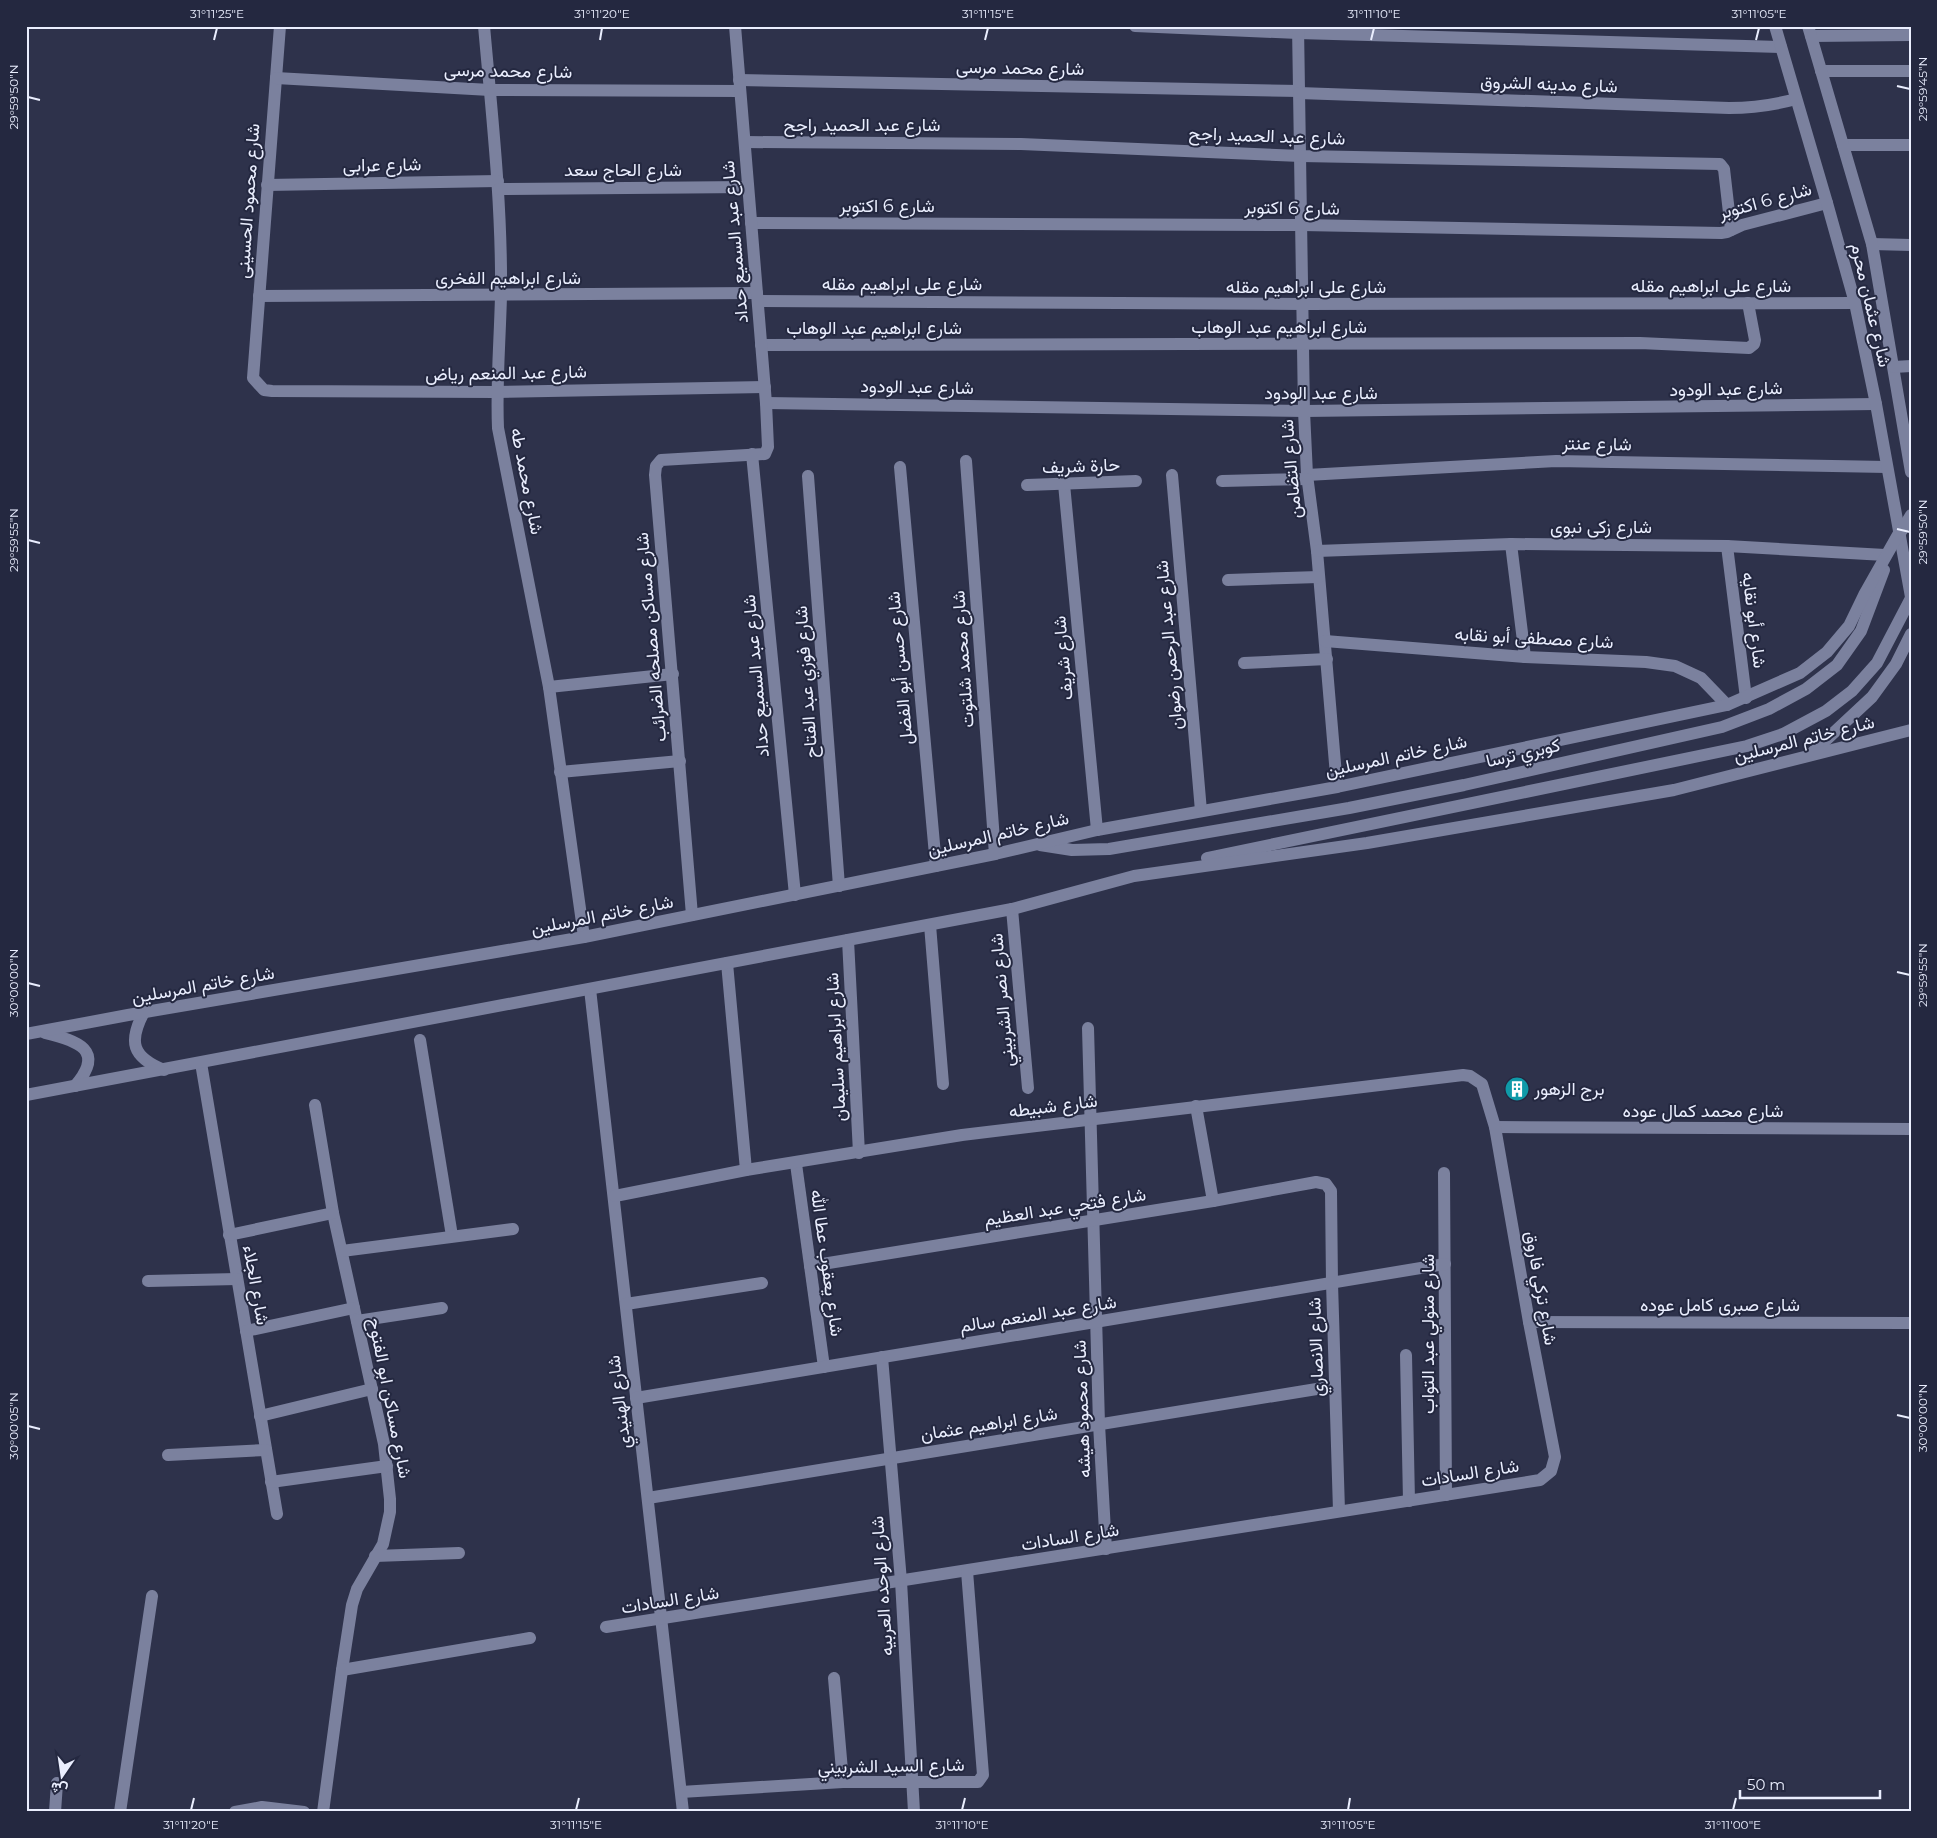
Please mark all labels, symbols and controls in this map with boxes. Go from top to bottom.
text: 31°11'25"E [190,6,244,21]
text: 31°11'20"E [574,6,630,21]
text: 31°11'15"E [962,6,1014,21]
text: 31°11'10"E [1347,6,1401,21]
text: 31°11'05"E [1731,6,1787,21]
street label: شارع محمد مرسى [956,56,1084,81]
text: 29°59'45"N [1915,57,1930,121]
street label: شارع محمد مرسى [444,59,572,84]
text: 29°59'50"N [6,64,21,130]
street label: شارع مدينه الشروق [1480,71,1618,98]
street label: شارع عبد الحميد راجح [783,114,941,137]
street label: شارع عبد الحميد راجح [1188,122,1346,151]
street label: شارع محمود الحسينى [232,123,265,279]
street label: شارع عرابى [342,153,422,178]
street label: شارع الحاج سعد [564,159,682,182]
street label: شارع عبد السميع حداد [717,160,754,324]
street label: شارع 6 اكتوبر [1715,178,1814,225]
street label: شارع 6 اكتوبر [838,195,935,218]
street label: شارع 6 اكتوبر [1243,196,1340,221]
street label: شارع عثمان محرم [1845,241,1896,369]
street label: شارع ابراهيم الفخرى [435,267,581,290]
street label: شارع على ابراهيم مقله [822,273,982,296]
street label: شارع على ابراهيم مقله [1631,275,1791,298]
street label: شارع على ابراهيم مقله [1226,276,1386,299]
street label: شارع ابراهيم عبد الوهاب [1191,316,1367,339]
street label: شارع ابراهيم عبد الوهاب [786,317,962,340]
street label: شارع عبد المنعم رياض [425,361,587,386]
street label: شارع عبد الودود [860,375,974,400]
street label: شارع عبد الودود [1669,377,1783,402]
street label: شارع عبد الودود [1264,382,1378,405]
street label: شارع التضامن [1276,418,1307,520]
street label: شارع محمد طه [505,426,548,537]
street label: شارع عنتر [1561,432,1632,457]
street label: حارة شريف [1042,454,1120,478]
text: 29°59'50"N [1915,499,1930,565]
text: 29°59'55"N [6,508,21,572]
street label: شارع زكى نبوى [1550,516,1652,539]
street label: شارع مساكن مصلحه الضرائب [631,531,672,743]
street label: شارع عبد الرحمن رضوان [1151,559,1188,731]
street label: شارع أبو نقايه [1736,571,1771,670]
street label: شارع حسن أبو الفضل [882,590,919,746]
street label: شارع محمد شلتوت [947,590,980,728]
street label: شارع عبد السميع حداد [738,594,775,758]
street label: شارع فوزي عبد الفتاح [790,605,826,759]
street label: شارع شريف [1048,615,1079,701]
street label: شارع مصطفى أبو نقابه [1454,623,1614,654]
street label: شارع خاتم المرسلين [1731,711,1877,768]
street label: شارع خاتم المرسلين [1323,730,1469,783]
street label: كوبري ترسا [1484,734,1563,776]
street label: شارع خاتم المرسلين [925,807,1071,862]
street label: شارع خاتم المرسلين [529,890,675,941]
street label: شارع نصر الشربيني [985,932,1023,1068]
text: 29°59'55"N [1915,943,1930,1007]
text: 30°00'00"N [6,949,21,1017]
street label: شارع خاتم المرسلين [130,962,276,1009]
street label: شارع ابراهيم سليمان [821,972,852,1122]
building icon: برج الزهور [1504,1076,1530,1102]
place label: برج الزهور [1533,1078,1605,1101]
street label: شارع شبيطه [1007,1090,1099,1123]
street label: شارع محمد كمال عوده [1622,1100,1784,1123]
street label: شارع فتحي عبد العظيم [982,1183,1148,1235]
street label: شارع يعقوب عطا الله [805,1188,848,1338]
street label: شارع تركي فاروق [1516,1229,1562,1347]
street label: شارع الجلاء [237,1243,274,1327]
street label: شارع متولي عبد التواب [1417,1254,1443,1414]
street label: شارع عبد المنعم سالم [958,1291,1118,1338]
street label: شارع صبرى كامل عوده [1640,1294,1800,1317]
street label: شارع الانصاري [1303,1297,1333,1397]
street label: شارع مساكن ابو الفتوح [363,1316,416,1480]
street label: شارع محمود هيشه [1069,1340,1096,1478]
street label: شارع الهنيدي [602,1353,640,1450]
text: 30°00'00"N [1915,1384,1930,1452]
text: 30°00'05"N [6,1392,21,1460]
street label: شارع ابراهيم عثمان [919,1402,1059,1447]
street label: شارع السادات [1420,1454,1521,1493]
street label: شارع الوحده العربيه [866,1515,899,1657]
street label: شارع السادات [1020,1518,1121,1557]
street label: شارع السادات [620,1581,721,1620]
north arrow [38,1750,88,1800]
street label: شارع السيد الشربيني [817,1754,965,1782]
scale bar [1740,1768,1880,1800]
text: 50 m [1747,1775,1785,1794]
text: ش [49,1778,69,1799]
text: 31°11'20"E [163,1817,219,1832]
text: 31°11'15"E [550,1817,602,1832]
text: 31°11'10"E [935,1817,989,1832]
text: 31°11'05"E [1320,1817,1376,1832]
text: 31°11'00"E [1705,1817,1761,1832]

